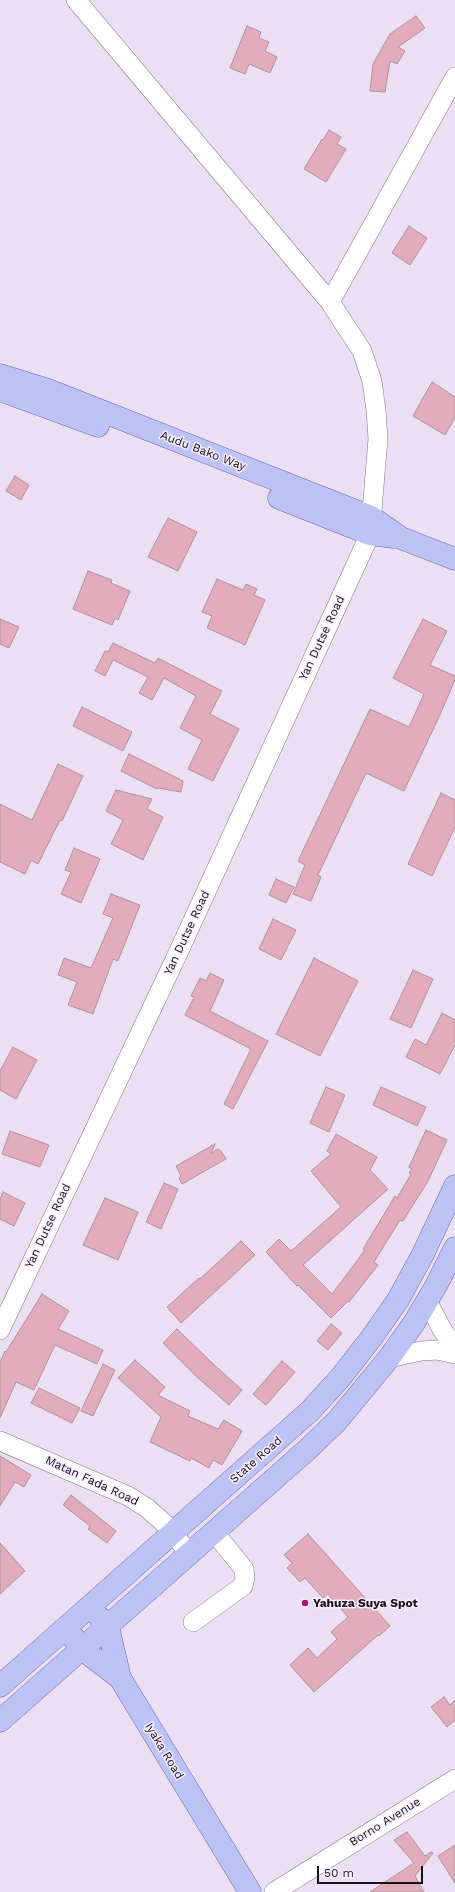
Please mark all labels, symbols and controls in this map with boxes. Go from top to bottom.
street label: Audu Bako Way [158,428,248,474]
street label: Yan Dutse Road [296,593,348,683]
street label: Yan Dutse Road [161,888,213,978]
street label: Yan Dutse Road [22,1181,74,1271]
street label: State Road [227,1433,285,1487]
street label: Matan Fada Road [43,1453,141,1509]
place label: Yahuza Suya Spot [313,1596,418,1610]
marker: Yahuza Suya Spot [300,1598,310,1608]
street label: Iyaka Road [142,1720,186,1782]
street label: Borno Avenue [347,1794,423,1850]
scale bar [319,1858,425,1884]
text: 50 m [324,1866,354,1880]

